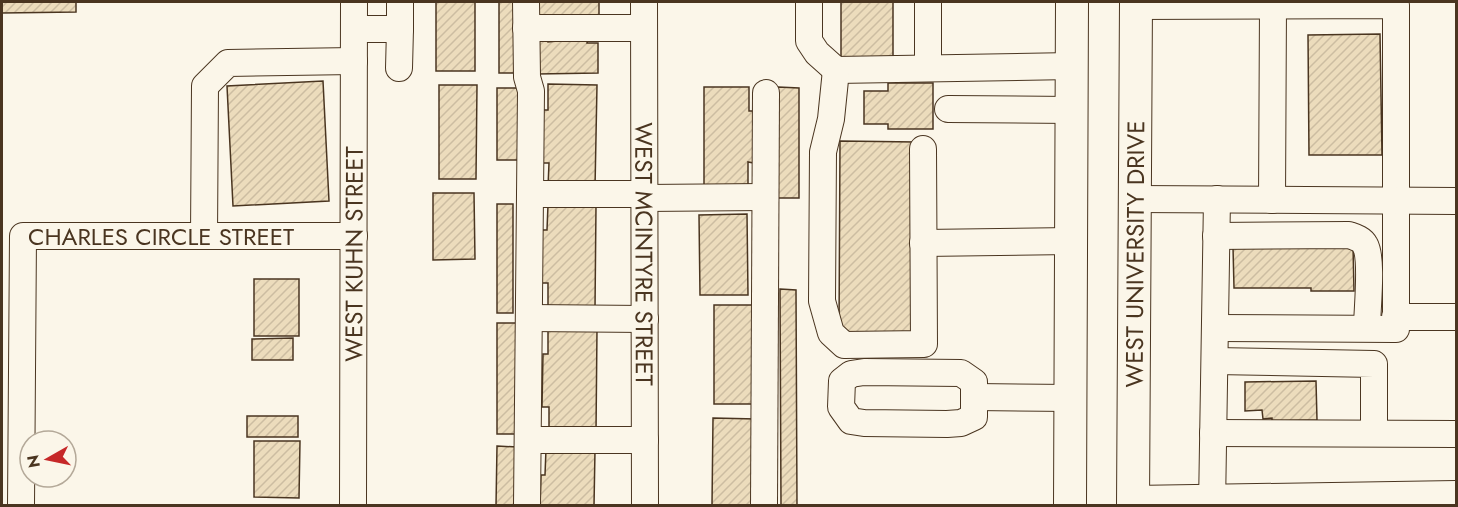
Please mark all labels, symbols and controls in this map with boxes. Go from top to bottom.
street label: WEST UNIVERSITY DRIVE [1116,120,1153,388]
street label: WEST MCINTYRE STREET [627,122,662,386]
street label: WEST KUHN STREET [336,146,371,362]
street label: CHARLES CIRCLE STREET [28,219,294,254]
north arrow [18,429,78,489]
text: N [21,453,46,469]

